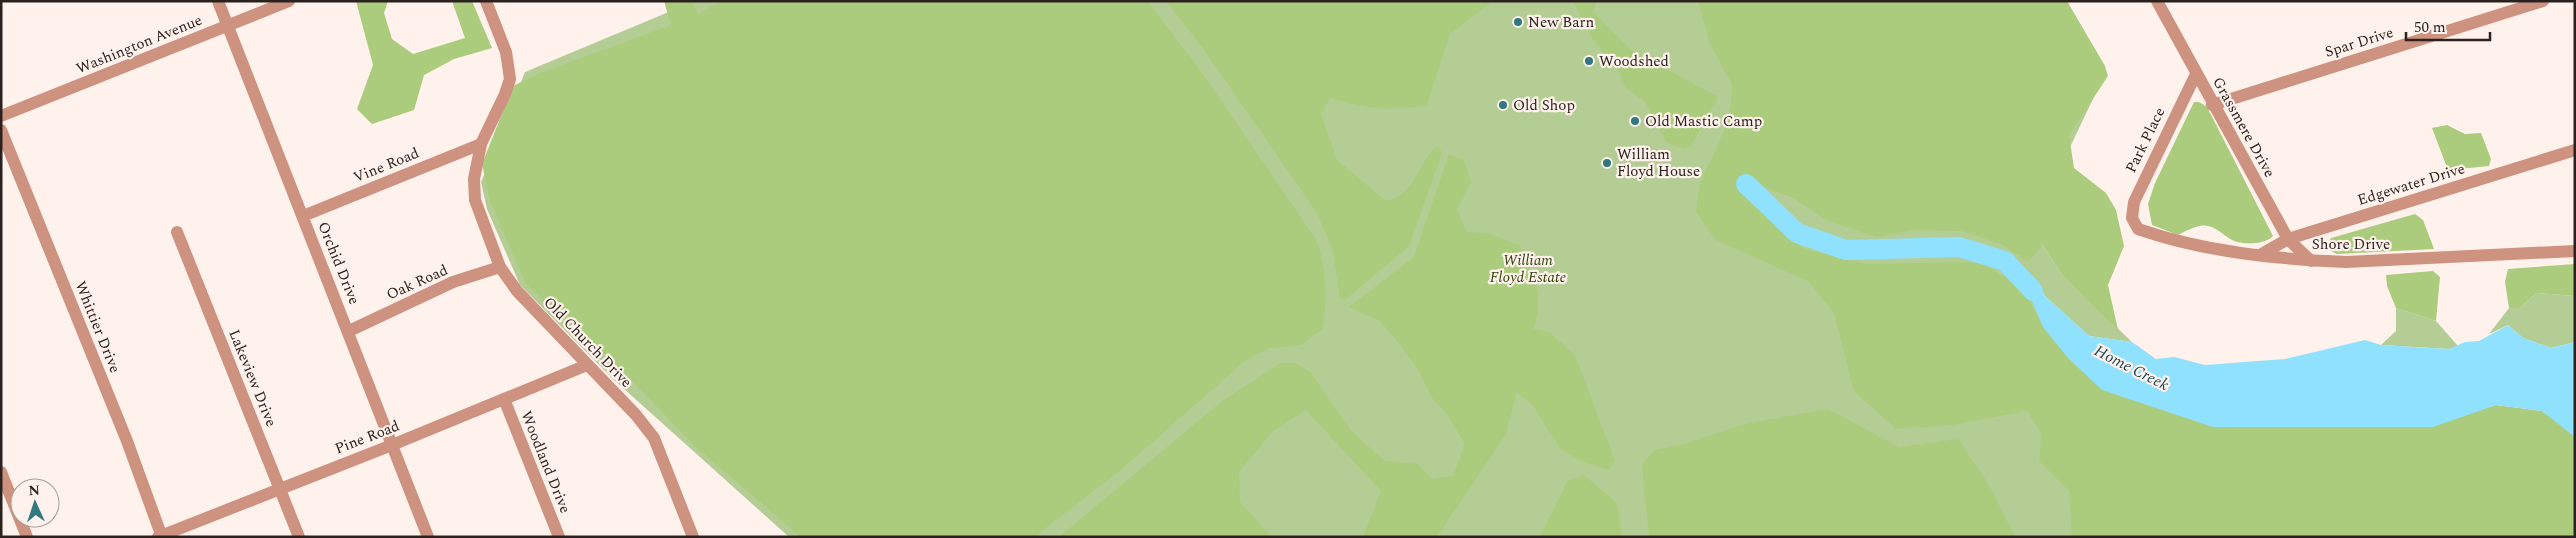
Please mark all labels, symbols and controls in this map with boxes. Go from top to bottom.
street label: Washington Avenue [73,9,206,80]
scale bar [2406,10,2490,42]
place label: New Barn [1528,11,1594,34]
marker: New Barn [1512,16,1524,28]
text: 50 m [2414,16,2446,39]
street label: Spar Drive [2322,21,2396,64]
place label: Woodshed [1599,50,1669,73]
marker: Woodshed [1583,55,1595,67]
street label: Grassmere Drive [2206,73,2281,182]
place label: Old Shop [1513,94,1575,117]
marker: Old Shop [1497,99,1509,111]
street label: Park Place [2120,104,2171,177]
place label: Old Mastic Camp [1645,110,1762,133]
marker: Old Mastic Camp [1629,115,1641,127]
street label: Vine Road [350,142,423,189]
place label: William Floyd House [1617,143,1700,183]
marker: William Floyd House [1601,157,1613,169]
street label: Edgewater Drive [2355,157,2468,212]
street label: Orchid Drive [311,218,366,308]
street label: Shore Drive [2312,233,2390,256]
park label: William Floyd Estate [1490,249,1567,289]
street label: Oak Road [383,259,452,306]
street label: Whittier Drive [69,278,126,377]
street label: Old Church Drive [538,292,637,393]
street label: Lakeview Drive [223,326,282,430]
water label: Home Creek [2090,339,2173,397]
street label: Woodland Drive [515,408,577,517]
street label: Pine Road [331,415,403,460]
north arrow [10,478,60,528]
text: N [28,480,41,501]

